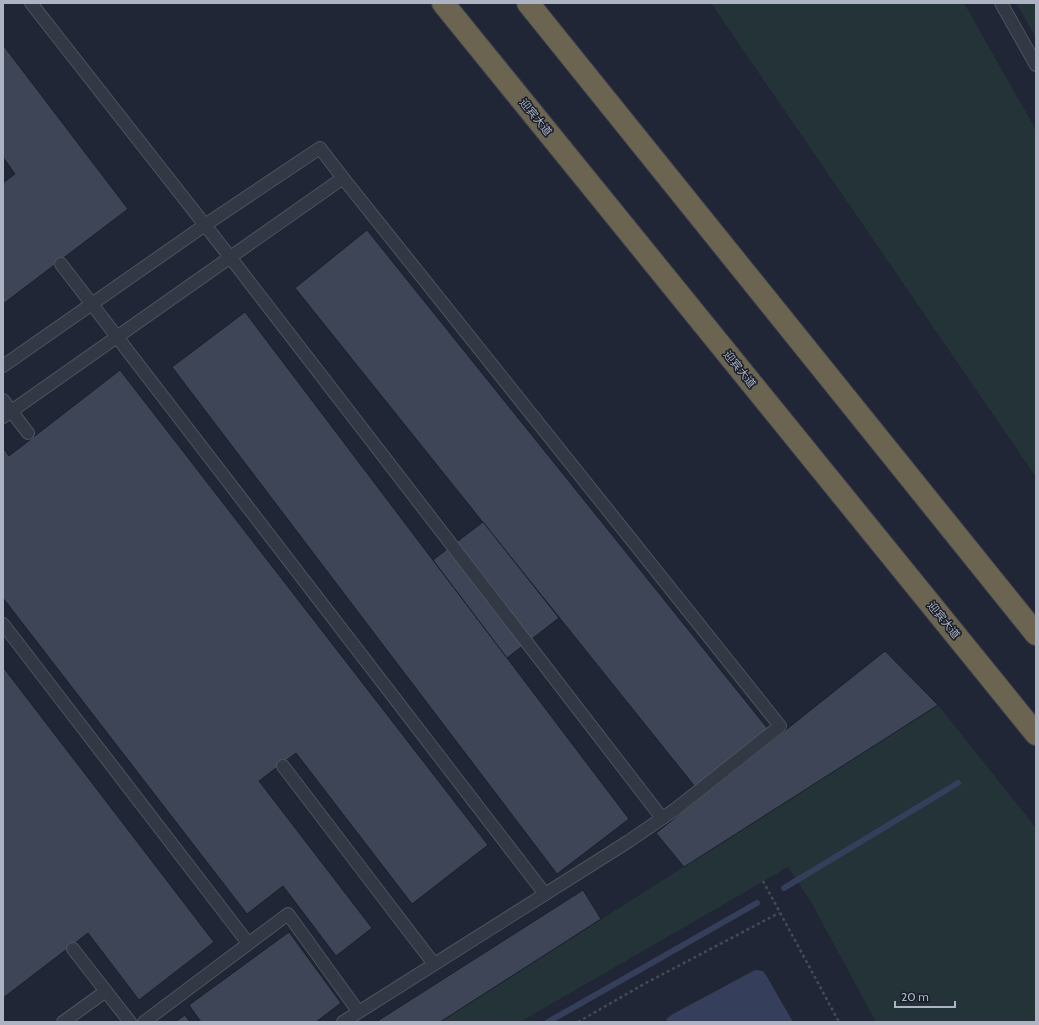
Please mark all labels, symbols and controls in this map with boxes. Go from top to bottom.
street label: 迎宾大道 [517,95,555,139]
street label: 迎宾大道 [721,347,759,391]
street label: 迎宾大道 [925,598,963,642]
scale bar [895,983,955,1009]
text: 20 m [901,989,929,1004]

